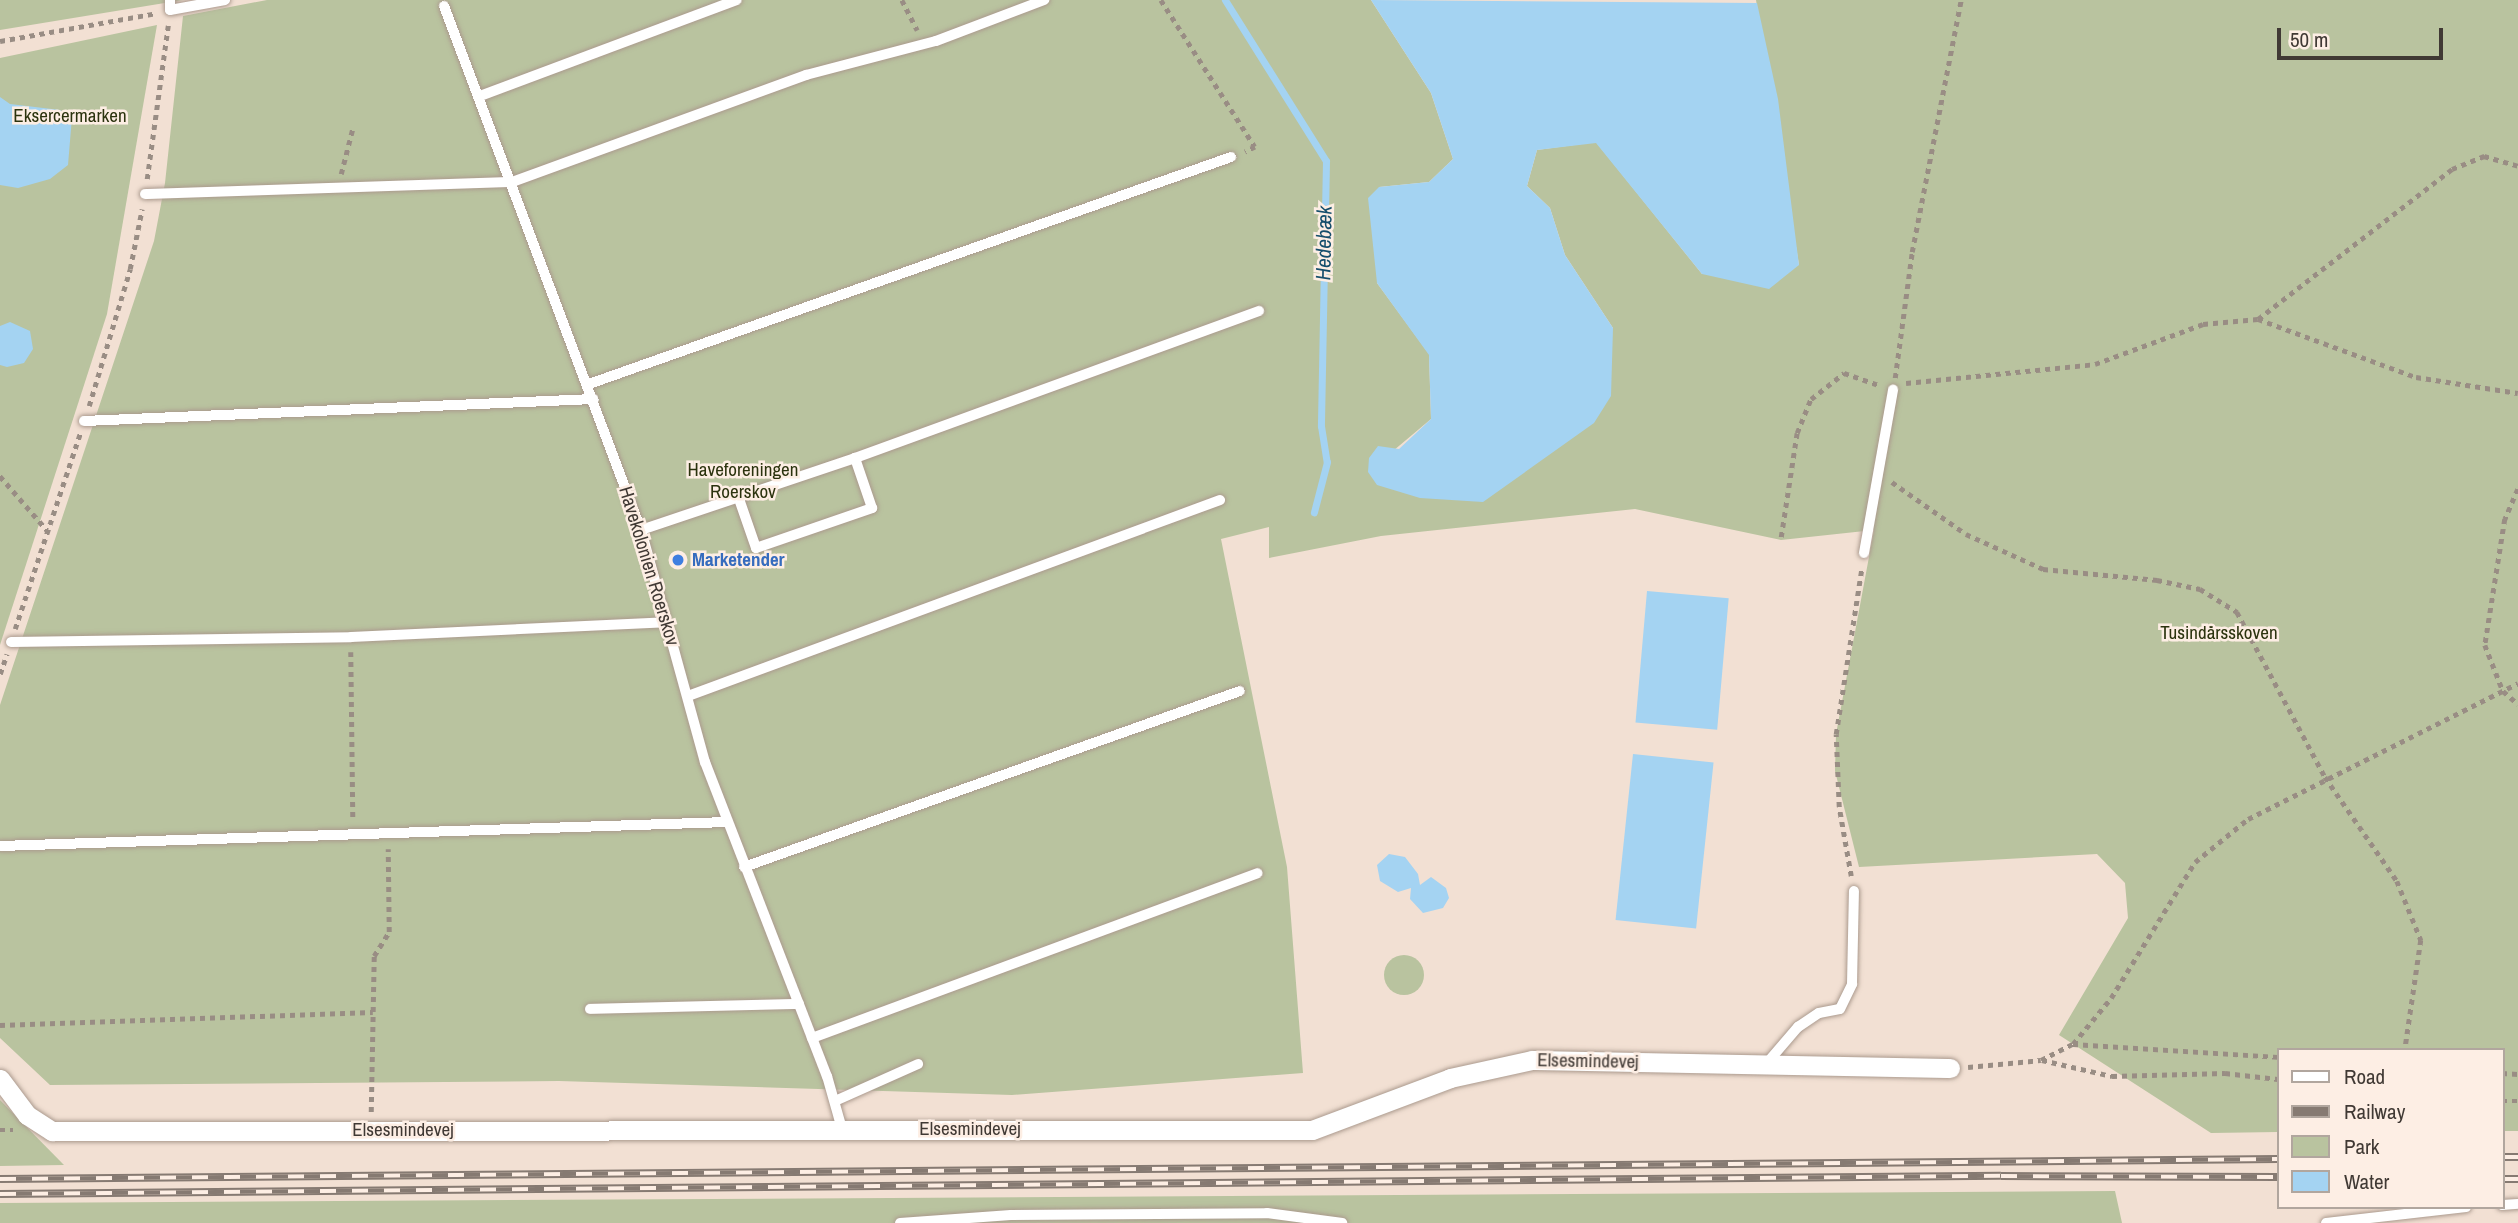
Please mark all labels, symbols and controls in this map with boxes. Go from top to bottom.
scale bar [2280,14,2446,58]
text: 50 m [2290,25,2328,54]
park label: Eksercermarken [13,105,127,127]
water label: Hedebæk [1311,205,1337,281]
park label: Haveforeningen Roerskov [688,459,798,503]
street label: Havekolonien Roerskov [614,484,684,648]
place label: Marketender [692,549,785,571]
marker: Marketender [670,552,686,568]
park label: Tusindårsskoven [2160,622,2278,644]
legend [2276,1048,2504,1209]
street label: Elsesmindevej [1537,1049,1639,1073]
text: Road [2344,1062,2385,1091]
text: Railway [2344,1097,2405,1126]
street label: Elsesmindevej [919,1118,1021,1140]
street label: Elsesmindevej [352,1119,454,1141]
text: Park [2344,1132,2379,1161]
text: Water [2344,1167,2389,1196]

